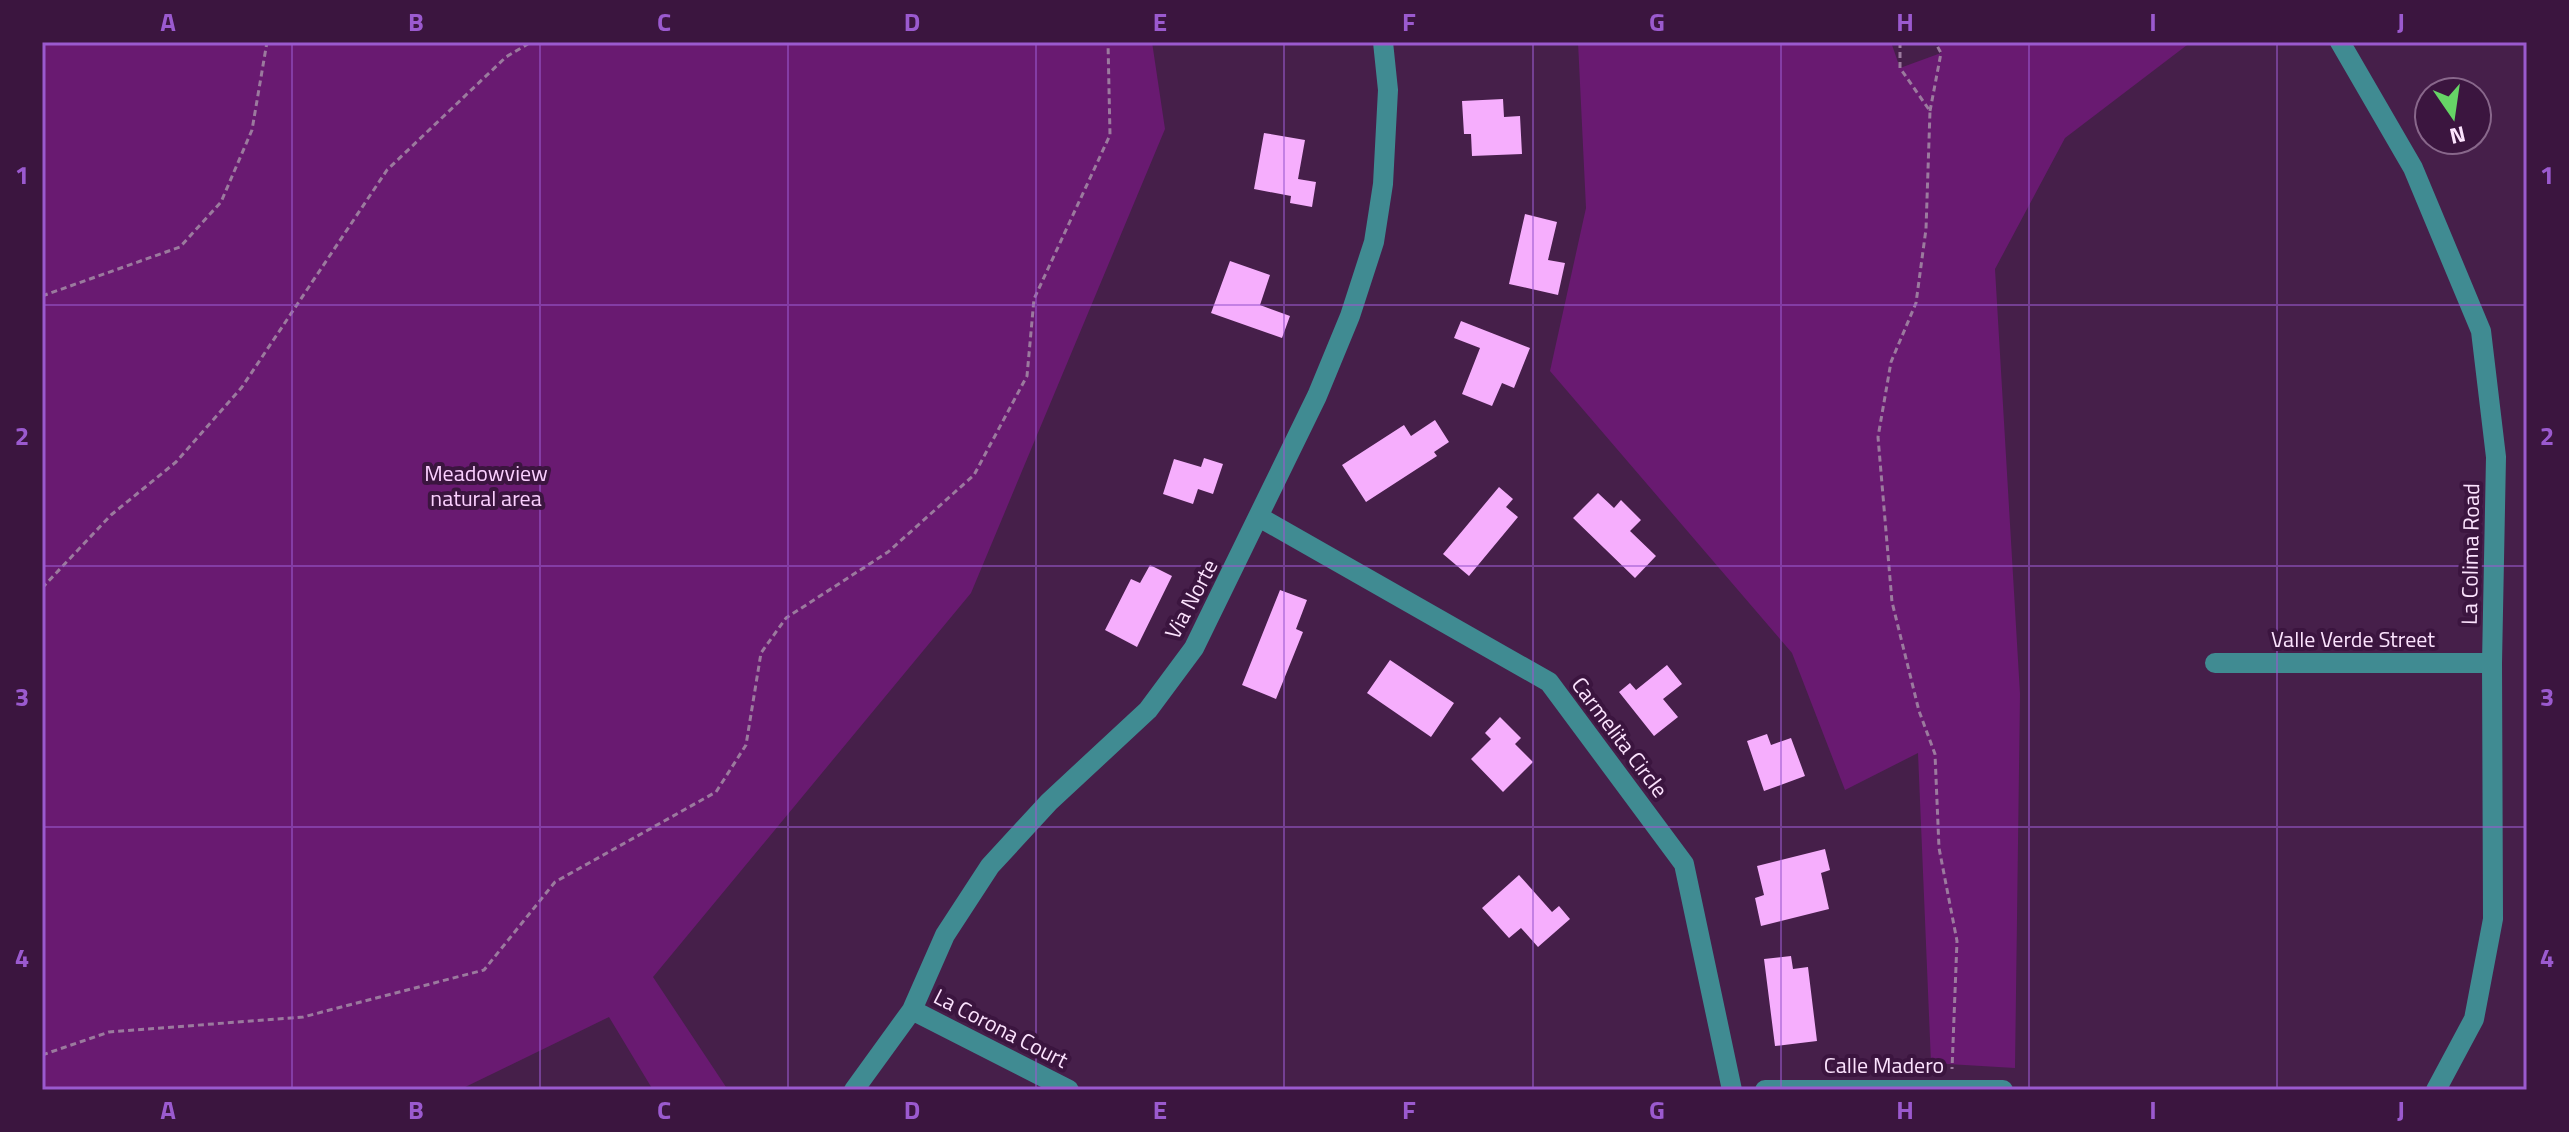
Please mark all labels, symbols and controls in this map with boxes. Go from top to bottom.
text: A [160,2,176,41]
text: B [408,2,424,41]
text: C [657,2,671,41]
text: D [904,2,920,41]
text: E [1153,2,1167,41]
text: F [1402,2,1416,41]
text: G [1649,2,1665,41]
text: H [1896,2,1914,41]
text: I [2149,2,2157,41]
text: J [2397,2,2405,41]
north arrow [2413,76,2493,156]
text: N [2446,117,2469,154]
text: 1 [15,155,29,194]
text: 1 [2540,155,2554,194]
text: 2 [15,416,29,455]
text: 2 [2540,416,2554,455]
park label: Meadowview natural area [424,456,548,515]
street label: La Colima Road [2452,483,2488,625]
street label: Via Norte [1156,553,1226,645]
street label: Valle Verde Street [2271,622,2435,656]
street label: Carmelita Circle [1563,669,1677,805]
text: 3 [15,677,29,716]
text: 3 [2540,677,2554,716]
text: 4 [15,938,29,977]
text: 4 [2540,938,2554,977]
street label: La Corona Court [928,980,1074,1077]
street label: Calle Madero [1824,1048,1944,1082]
text: A [160,1090,176,1129]
text: B [408,1090,424,1129]
text: C [657,1090,671,1129]
text: D [904,1090,920,1129]
text: E [1153,1090,1167,1129]
text: F [1402,1090,1416,1129]
text: G [1649,1090,1665,1129]
text: H [1896,1090,1914,1129]
text: I [2149,1090,2157,1129]
text: J [2397,1090,2405,1129]

